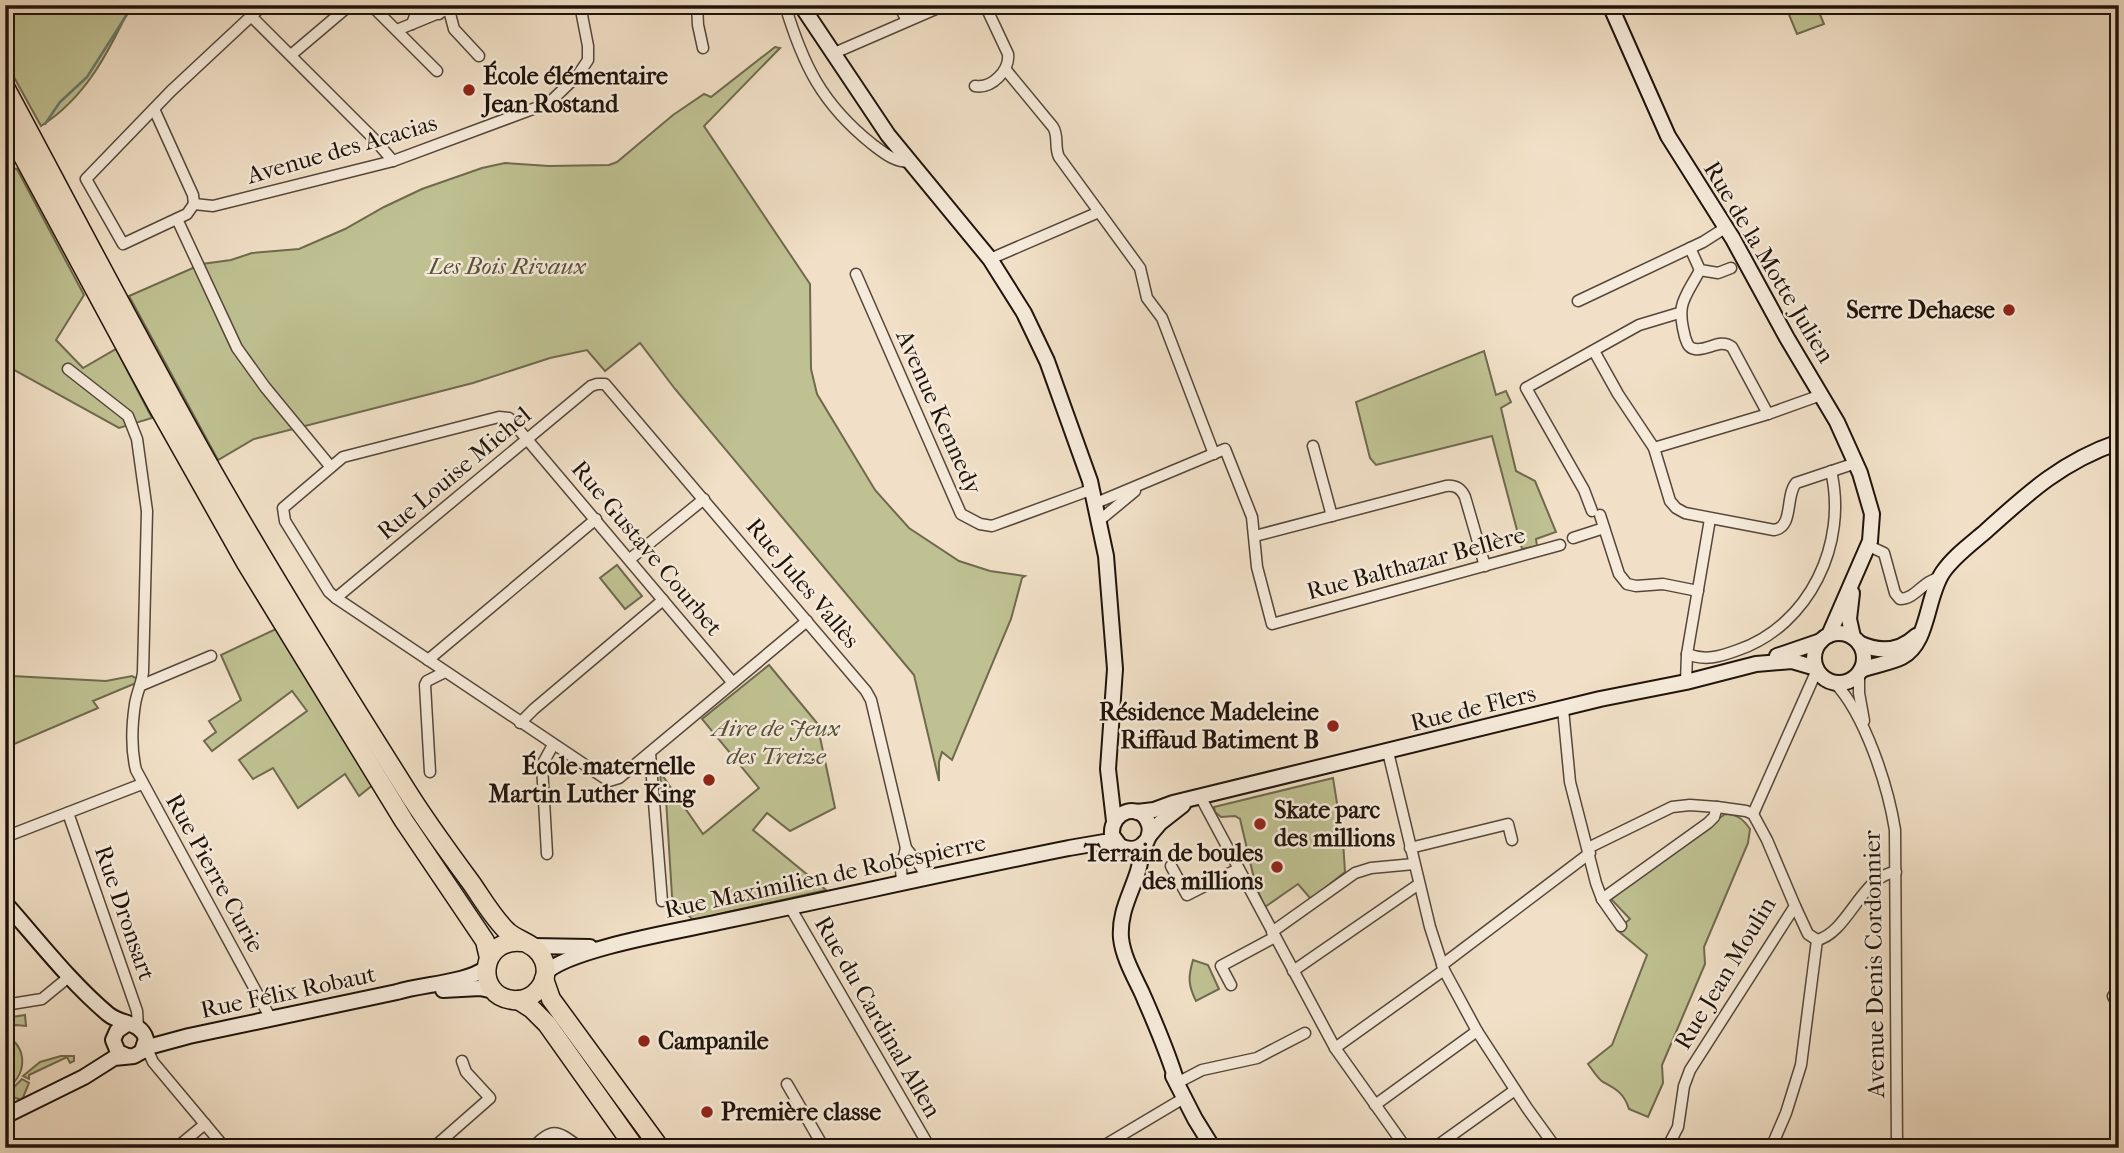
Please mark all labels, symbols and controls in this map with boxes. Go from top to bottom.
place label: École élémentaire Jean Rostand [481,60,668,118]
marker: École élémentaire Jean Rostand [461,82,477,98]
street label: Avenue des Acacias [243,108,440,190]
street label: Rue de la Motte Julien [1698,156,1840,368]
park label: Les Bois Rivaux [426,252,587,280]
place label: Serre Dehaese [1846,296,1995,324]
marker: Serre Dehaese [2001,302,2017,318]
street label: Avenue Kennedy [890,325,988,500]
street label: Rue Louise Michel [372,400,537,545]
street label: Rue Gustave Courbet [566,455,729,641]
street label: Rue Jules Vallès [740,512,866,654]
street label: Rue Balthazar Bellère [1304,520,1529,606]
street label: Rue de Flers [1407,679,1539,737]
place label: Résidence Madeleine Riffaud Batiment B [1099,698,1319,754]
park label: Aire de Jeux des Treize [709,714,841,770]
marker: Résidence Madeleine Riffaud Batiment B [1325,718,1341,734]
place label: École maternelle Martin Luther King [488,750,696,808]
marker: École maternelle Martin Luther King [701,772,717,788]
street label: Rue Pierre Curie [160,789,270,957]
place label: Skate parc des millions [1274,796,1395,852]
marker: Skate parc des millions [1252,816,1268,832]
street label: Rue Maximilien de Robespierre [662,828,989,924]
street label: Avenue Denis Cordonnier [1858,829,1890,1099]
place label: Terrain de boules des millions [1083,839,1263,895]
street label: Rue Dronsart [89,842,161,984]
marker: Terrain de boules des millions [1269,859,1285,875]
street label: Rue Jean Moulin [1668,892,1782,1054]
street label: Rue du Cardinal Allen [809,911,947,1123]
street label: Rue Félix Robaut [198,960,379,1024]
place label: Campanile [658,1027,769,1055]
marker: Campanile [636,1033,652,1049]
place label: Première classe [721,1098,881,1126]
marker: Première classe [699,1104,715,1120]

